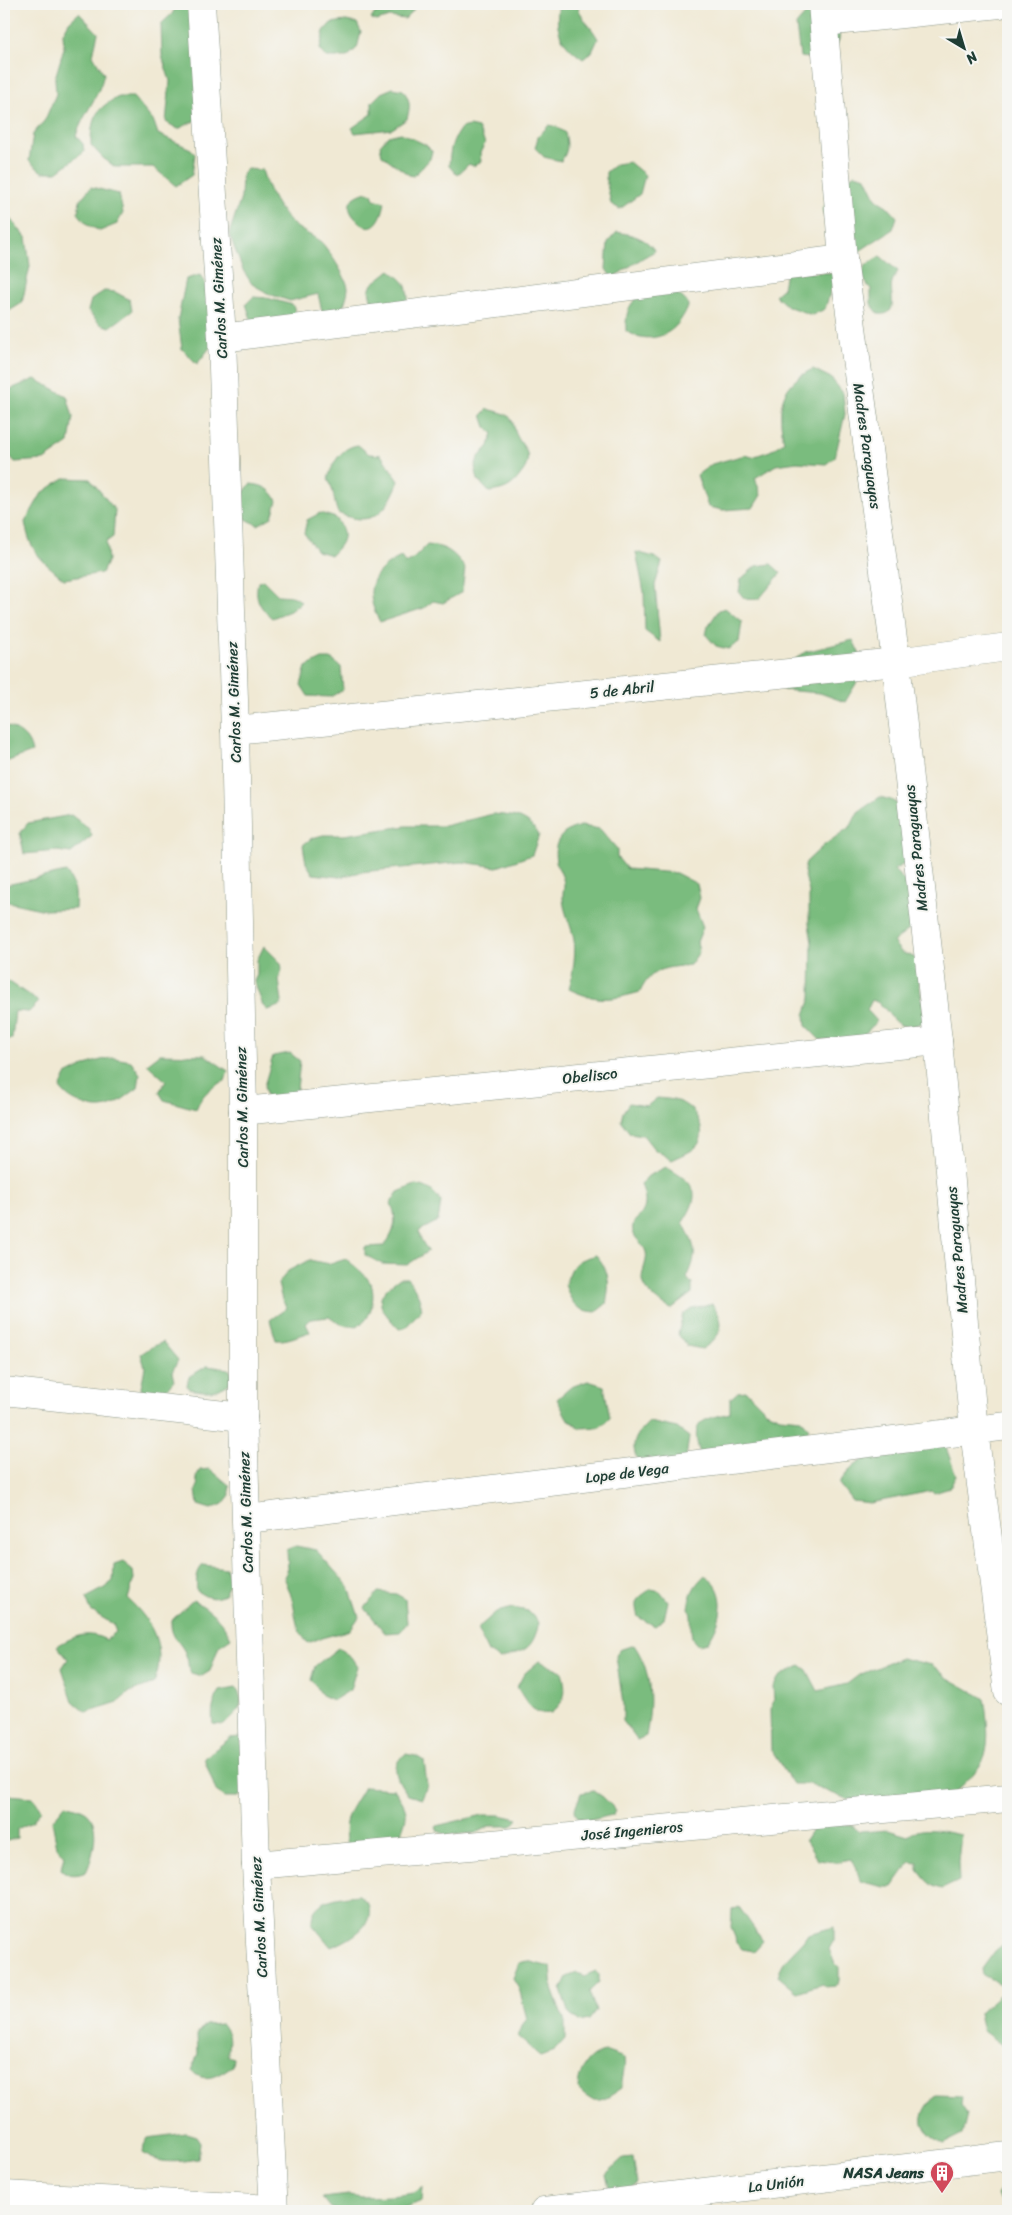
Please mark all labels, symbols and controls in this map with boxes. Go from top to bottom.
north arrow [940,22,990,72]
text: N [960,44,984,71]
street label: Carlos M. Giménez [203,236,235,359]
street label: Madres Paraguayas [845,381,889,511]
street label: Carlos M. Giménez [219,640,249,763]
street label: 5 de Abril [588,674,656,706]
street label: Madres Paraguayas [896,783,936,913]
street label: Carlos M. Giménez [228,1045,256,1168]
street label: Obelisco [561,1060,619,1092]
street label: Madres Paraguayas [938,1185,975,1314]
street label: Carlos M. Giménez [231,1450,261,1573]
street label: Lope de Vega [584,1455,671,1491]
street label: José Ingenieros [579,1814,685,1848]
street label: Carlos M. Giménez [243,1855,275,1978]
place label: NASA Jeans [842,2160,925,2186]
building icon: NASA Jeans [929,2160,955,2194]
street label: La Unión [747,2168,805,2200]

